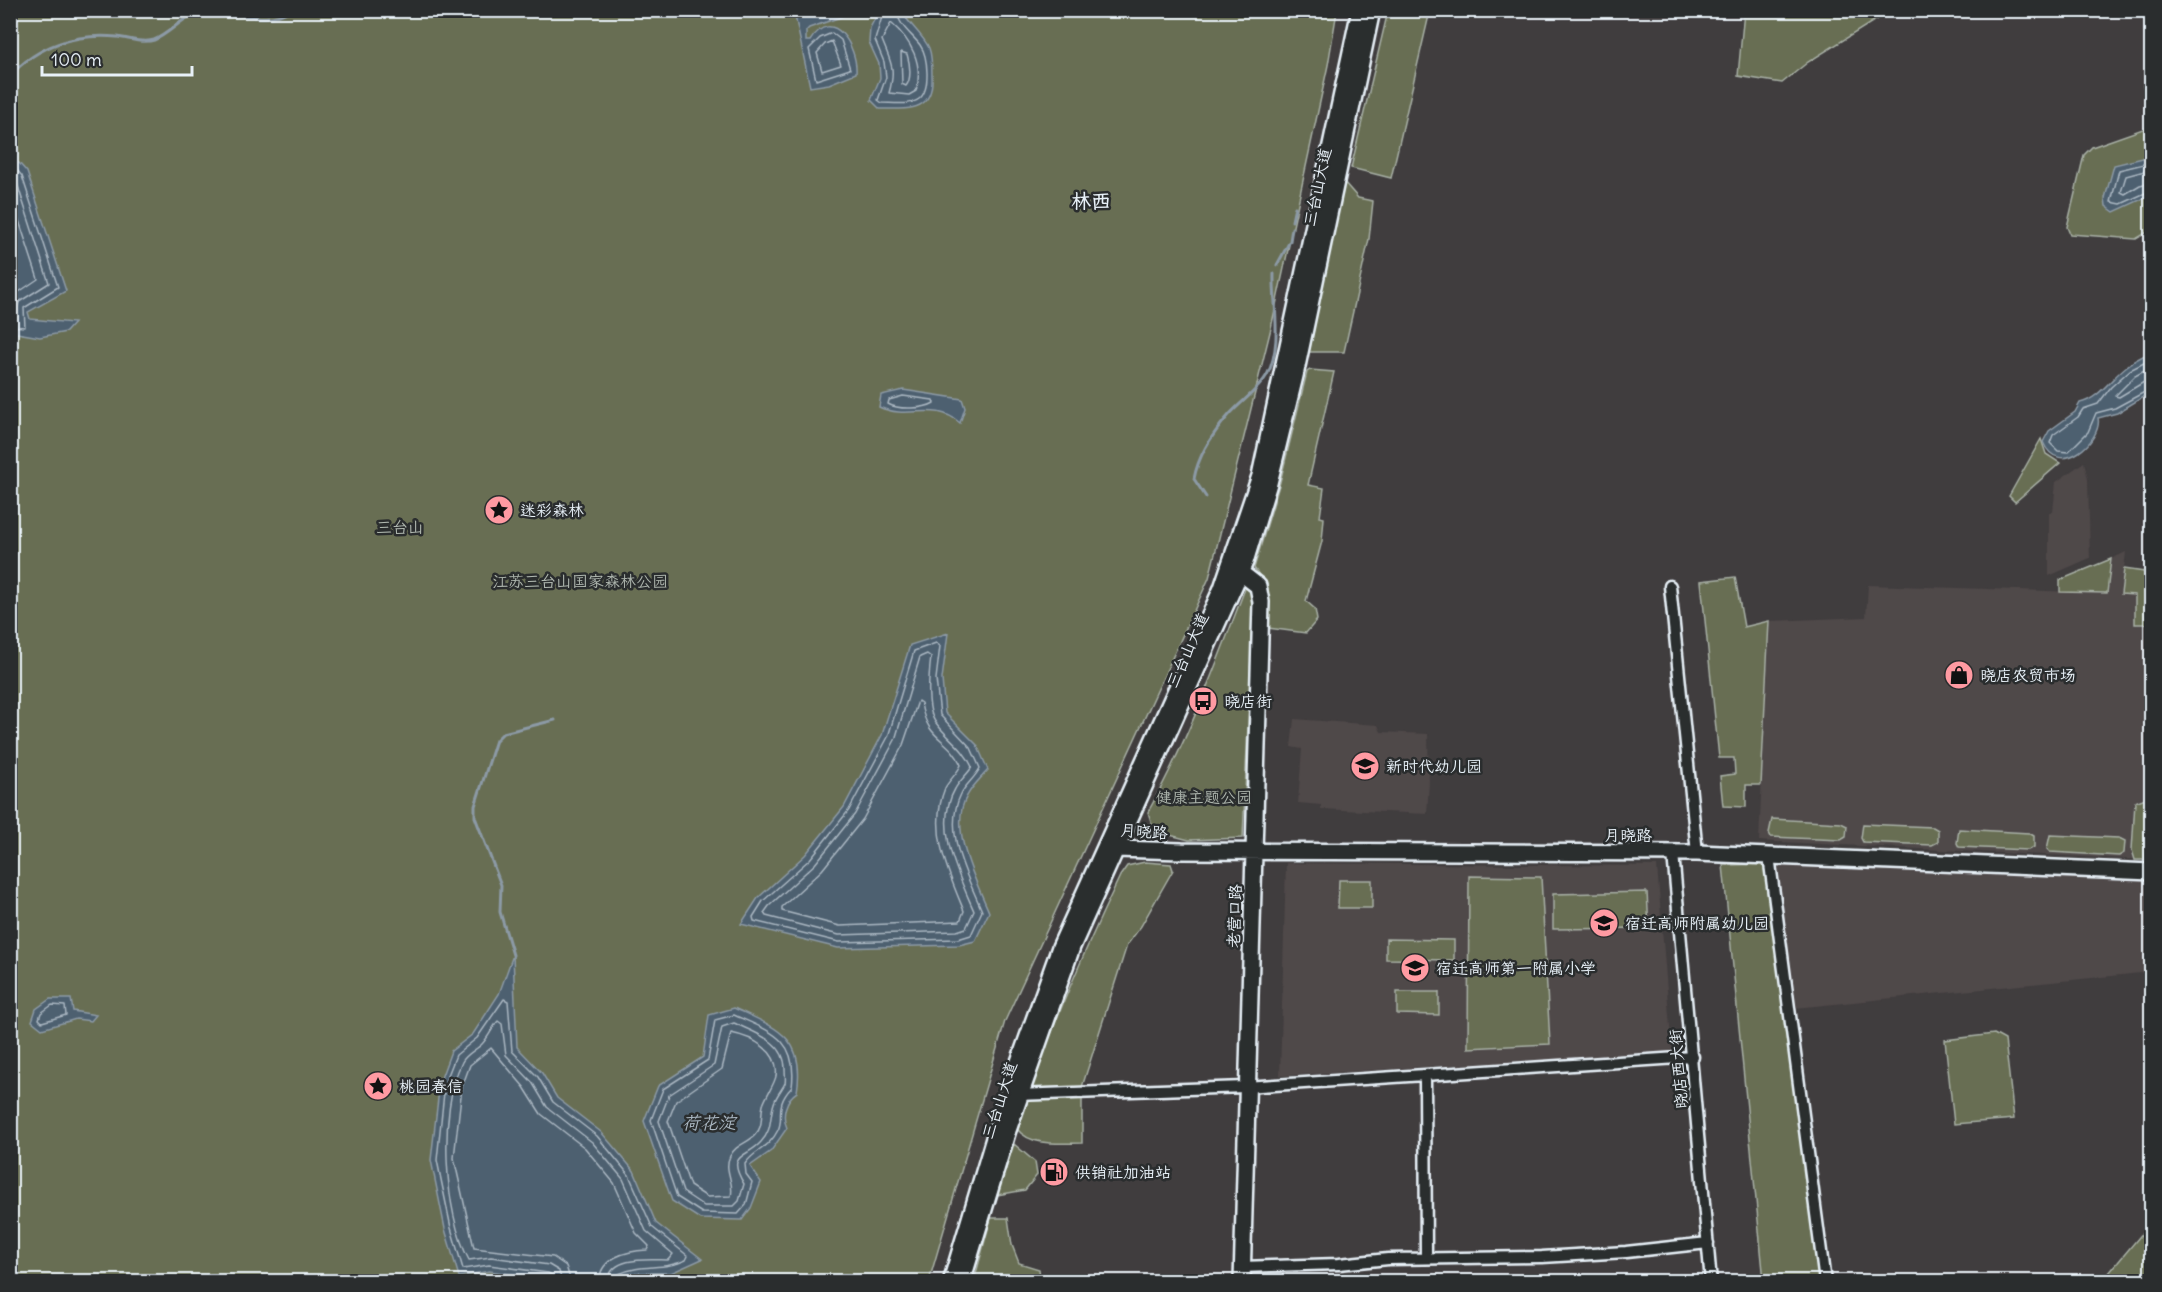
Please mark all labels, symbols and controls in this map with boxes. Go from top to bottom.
scale bar [42,39,192,77]
text: 100 m [51,48,102,71]
street label: 三台山大道 [1299,146,1335,228]
district label: 林西 [1071,188,1111,213]
place icon: 迷彩森林 [483,494,515,526]
place label: 迷彩森林 [520,500,584,520]
park label: 三台山 [376,517,424,537]
park label: 江苏三台山国家森林公园 [492,571,668,591]
street label: 三台山大道 [1162,609,1212,691]
shop icon: 晓店农贸市场 [1943,659,1975,691]
place label: 晓店农贸市场 [1980,665,2076,685]
bus stop icon: 晓店街 [1187,685,1219,717]
place label: 晓店街 [1224,691,1272,711]
school or university icon: 新时代幼儿园 [1349,750,1381,782]
place label: 新时代幼儿园 [1386,756,1482,776]
park label: 健康主题公园 [1156,787,1252,807]
street label: 月晓路 [1119,819,1169,843]
street label: 月晓路 [1604,825,1652,845]
street label: 老营口路 [1223,884,1245,948]
school or university icon: 宿迁高师附属幼儿园 [1588,907,1620,939]
place label: 宿迁高师附属幼儿园 [1625,913,1769,933]
school or university icon: 宿迁高师第一附属小学 [1399,952,1431,984]
place label: 宿迁高师第一附属小学 [1436,958,1596,978]
street label: 晓店西大街 [1665,1028,1691,1110]
street label: 三台山大道 [977,1059,1021,1141]
place icon: 桃园春信 [362,1070,394,1102]
place label: 桃园春信 [399,1076,463,1096]
water label: 荷花淀 [682,1111,738,1134]
fuel station icon: 供销社加油站 [1038,1156,1070,1188]
place label: 供销社加油站 [1075,1162,1171,1182]

